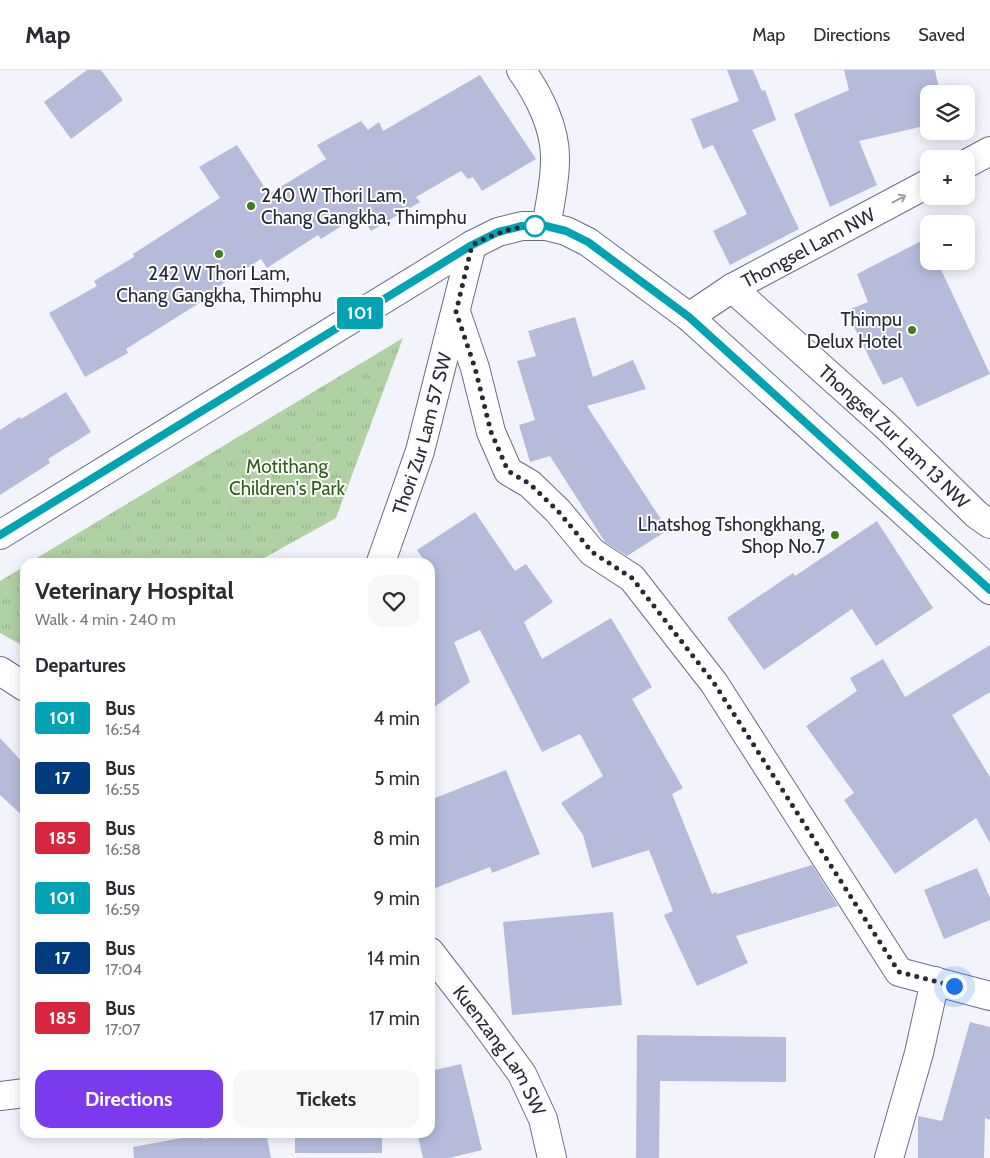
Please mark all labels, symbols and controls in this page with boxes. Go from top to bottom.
text: Map [25,20,71,49]
text: Map [752,24,785,46]
text: Directions [813,24,890,46]
text: Saved [918,24,965,46]
map controls [920,85,975,270]
button: layers [920,85,975,140]
button: + [920,150,975,205]
place label: 240 W Thori Lam, Chang Gangkha, Thimphu [261,184,467,229]
one-way arrow [891,194,906,203]
marker: 240 W Thori Lam, Chang Gangkha, Thimphu [245,200,257,212]
street label: Thongsel Lam NW [737,203,879,293]
unlabelled marker [524,215,546,237]
button: − [920,215,975,270]
marker: 242 W Thori Lam, Chang Gangkha, Thimphu [213,248,225,260]
place label: 242 W Thori Lam, Chang Gangkha, Thimphu [116,262,322,307]
line badge: 101 [331,297,389,329]
text: 101 [347,302,373,324]
place label: Thimpu Delux Hotel [807,308,903,353]
marker: Thimpu Delux Hotel [906,324,918,336]
street label: Thori Zur Lam 57 SW [388,350,456,518]
street label: Thongsel Zur Lam 13 NW [814,360,974,513]
park label: Motithang Children's Park [229,455,346,500]
place label: Lhatshog Tshongkhang, Shop No.7 [638,513,825,558]
marker: Lhatshog Tshongkhang, Shop No.7 [829,529,841,541]
button: heart [368,575,420,627]
text: Veterinary Hospital [35,576,234,605]
text: Walk · 4 min · 240 m [35,610,176,629]
text: Departures [35,654,126,677]
text: Bus [105,697,135,720]
text: 101 [50,707,76,729]
text: 4 min [373,707,420,730]
text: 16:54 [105,720,141,739]
text: Bus [105,757,135,780]
text: 17 [55,767,70,789]
text: 5 min [374,767,420,790]
text: 16:55 [105,780,140,799]
text: Bus [105,817,135,840]
text: 185 [49,827,76,849]
text: 8 min [373,827,420,850]
text: 16:58 [105,840,141,859]
text: Bus [105,877,135,900]
text: 101 [50,887,76,909]
text: 9 min [374,887,420,910]
text: 16:59 [105,900,140,919]
text: Bus [105,937,135,960]
text: 17 [55,947,70,969]
text: 14 min [367,947,420,970]
text: 17:04 [105,960,142,979]
your location [942,974,967,999]
street label: Kuenzang Lam SW [448,981,551,1119]
text: Bus [105,997,135,1020]
text: 185 [49,1007,76,1029]
text: 17 min [369,1007,420,1030]
text: 17:07 [105,1020,141,1039]
button: Directions [35,1070,223,1128]
button: Tickets [233,1070,420,1128]

